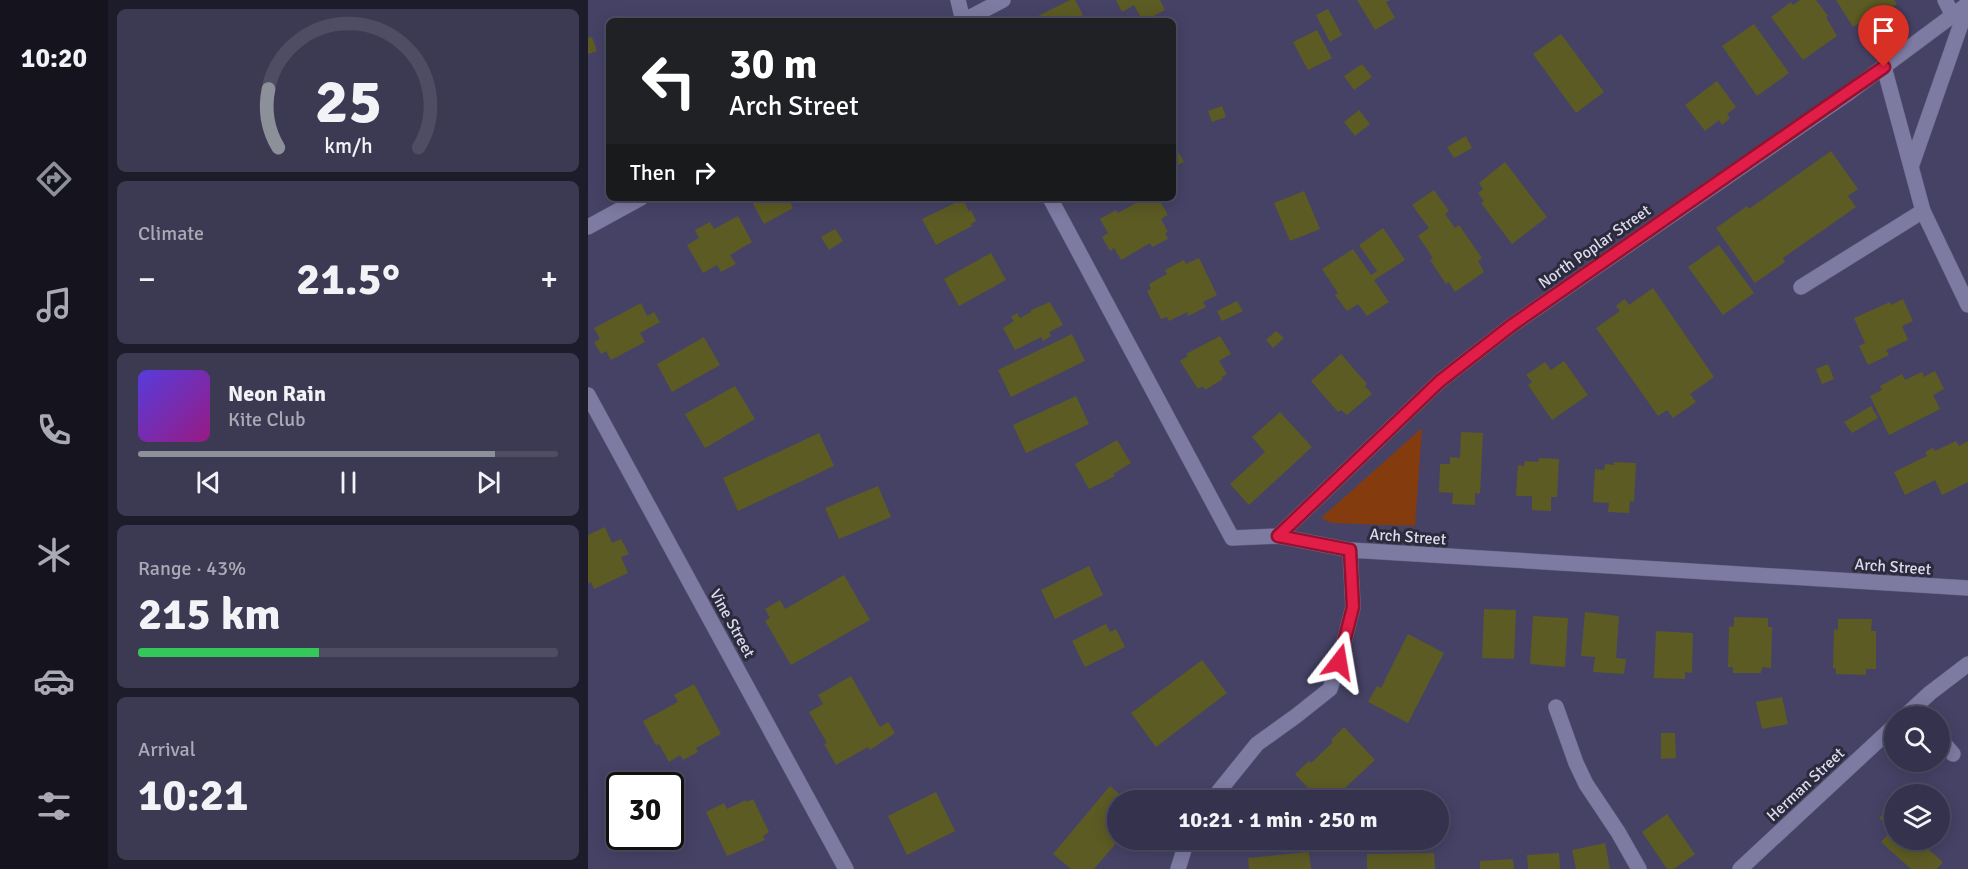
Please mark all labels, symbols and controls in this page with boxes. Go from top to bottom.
pin [1858,5,1909,67]
icon: arrive [1867,14,1900,47]
text: 30 m [729,39,818,90]
text: 10:20 [21,42,87,75]
icon: left [630,42,708,120]
text: 25 [314,63,382,140]
text: Arch Street [729,90,859,123]
text: km/h [324,133,372,159]
icon: right [688,156,721,189]
icon: directions [33,158,75,200]
text: Then [630,159,676,186]
street label: North Poplar Street [1535,200,1655,293]
text: Climate [138,221,204,246]
text: 21.5° [296,252,400,307]
text: − [138,259,156,300]
text: + [540,259,558,300]
icon: music [33,284,75,326]
text: Neon Rain [228,380,326,407]
text: Kite Club [228,407,306,432]
icon: phone [33,409,75,451]
icon: previous [192,466,225,499]
icon: pause [332,466,365,499]
icon: next [472,466,505,499]
street label: Arch Street [1369,524,1447,550]
icon: climate [33,534,75,576]
street label: Arch Street [1854,554,1932,580]
text: Range · 43% [138,556,246,581]
street label: Vine Street [705,586,759,662]
text: 215 km [138,587,281,642]
position arrow [1307,630,1371,694]
icon: car [33,660,75,702]
map controls [1884,706,1950,850]
button: search [1884,706,1950,772]
text: Arrival [138,737,196,762]
street label: Herman Street [1762,743,1849,826]
text: 10:21 [138,768,248,823]
speed limit sign: 30 [606,772,684,850]
button: layers [1884,784,1950,850]
icon: filters [33,785,75,827]
text: 10:21 · 1 min · 250 m [1178,806,1378,833]

